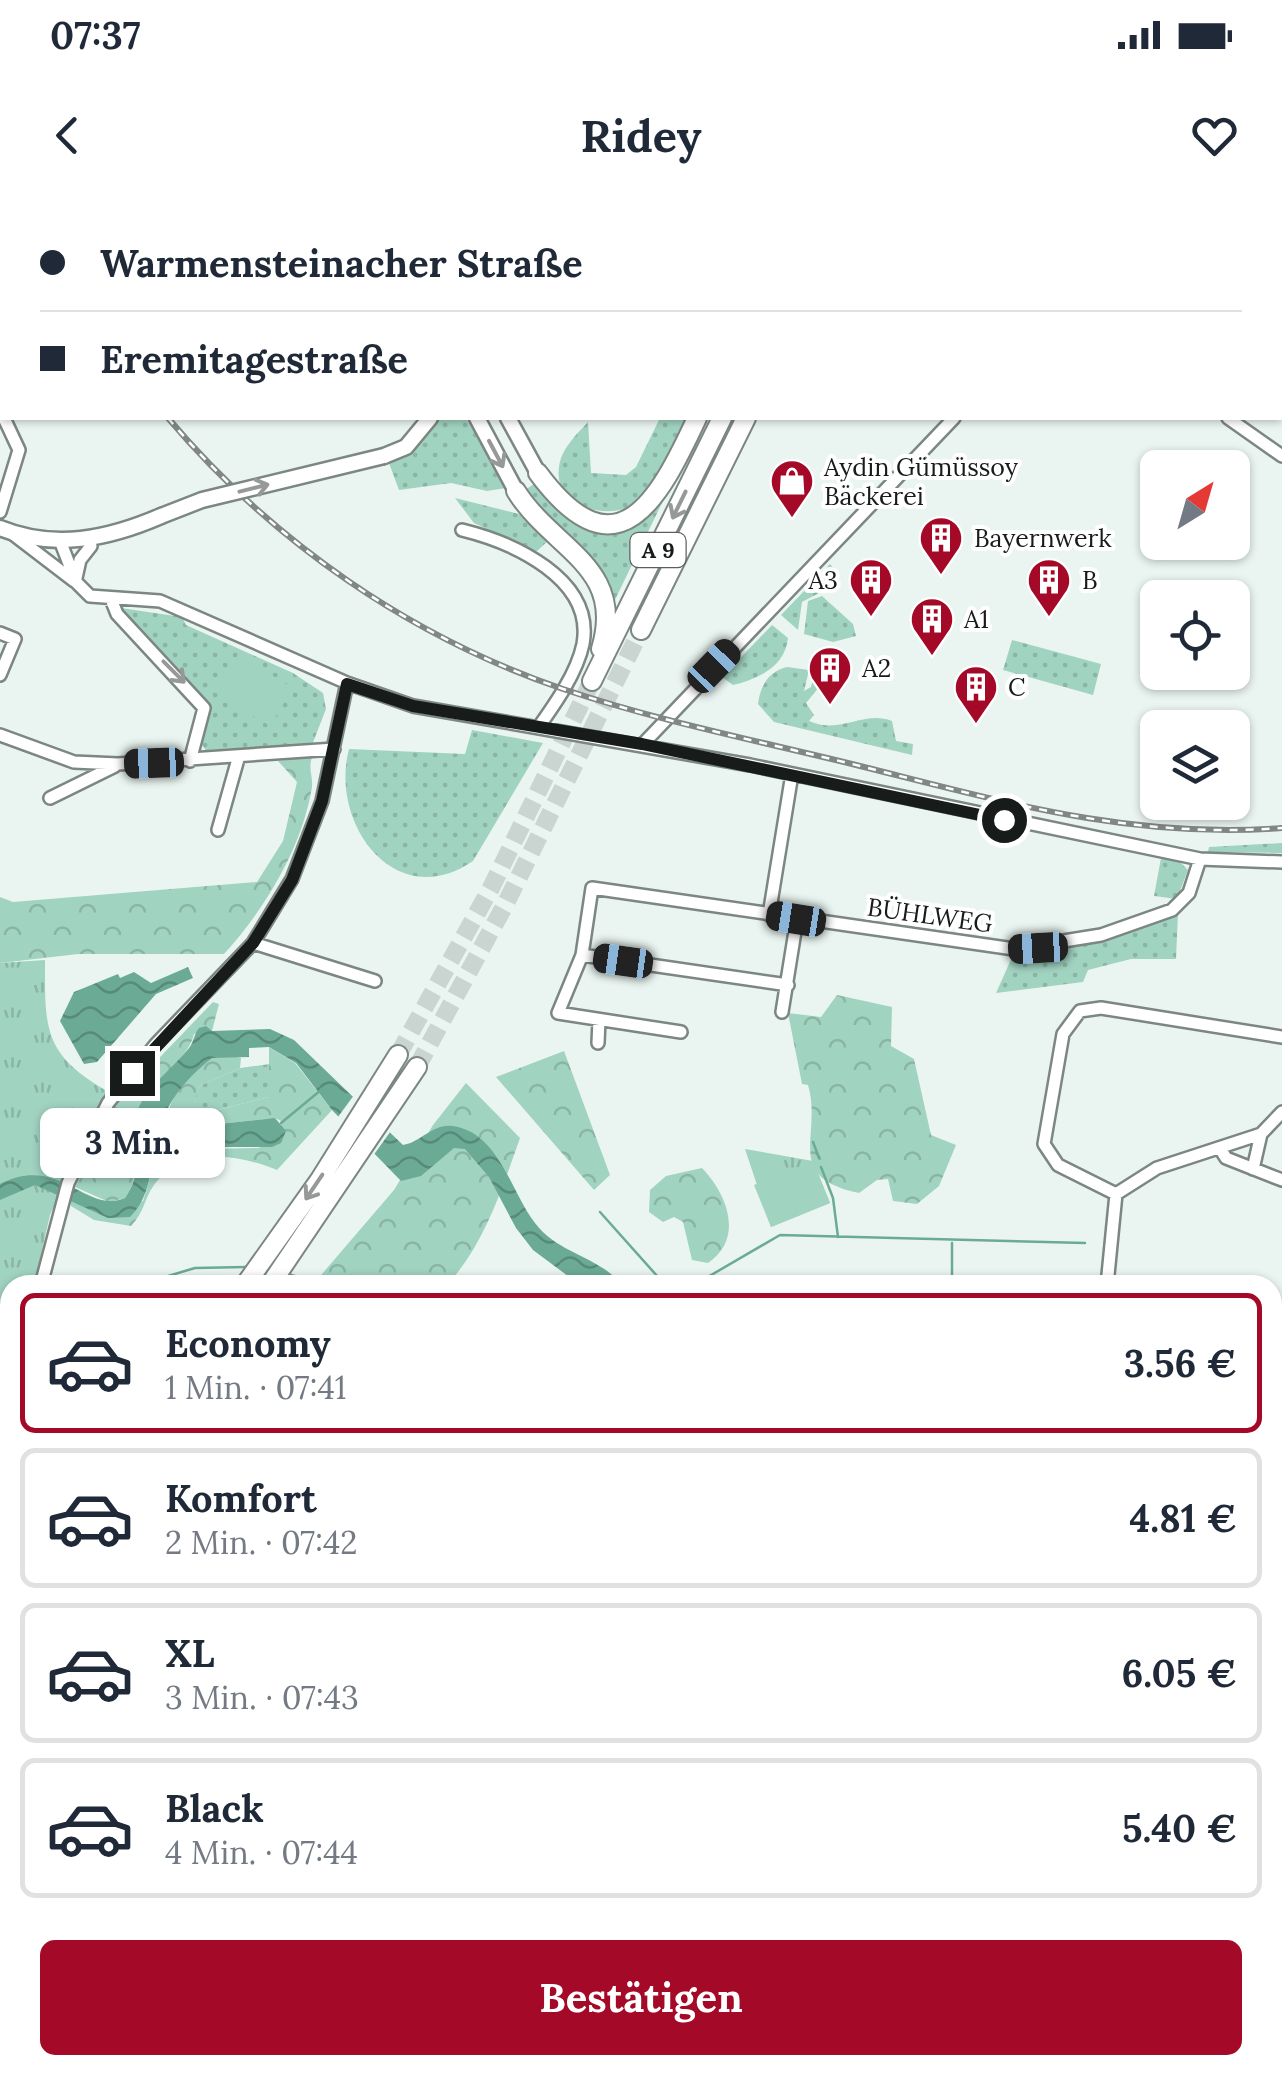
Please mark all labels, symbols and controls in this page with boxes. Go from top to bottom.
text: 07:37 [50,11,141,59]
text: Ridey [580,107,702,164]
icon: back [40,108,95,163]
icon: heart [1187,108,1242,163]
text: Warmensteinacher Straße [100,239,583,287]
text: Eremitagestraße [100,335,408,383]
one-way arrow [487,438,507,468]
north arrow [1140,450,1250,560]
map controls [1140,450,1250,820]
place label: Aydin Gümüssoy Bäckerei [823,451,1019,512]
shop icon: Aydin Gümüssoy Bäckerei [769,458,815,519]
one-way arrow [238,477,269,496]
one-way arrow [669,489,688,519]
building icon: Bayernwerk [918,515,964,576]
place label: Bayernwerk [974,522,1112,554]
road number: A 9 [630,533,686,567]
building icon: A3 [848,557,894,618]
building icon: B [1026,557,1072,618]
place label: A3 [807,564,838,596]
place label: B [1082,564,1098,596]
button: locate [1140,580,1250,690]
building icon: A1 [909,596,955,657]
place label: A1 [963,603,989,635]
car [682,634,746,698]
building icon: A2 [807,645,853,706]
place label: A2 [861,652,891,684]
one-way arrow [162,659,186,683]
building icon: C [953,664,999,725]
place label: C [1008,671,1025,703]
button: layers [1140,710,1250,820]
car [123,747,185,779]
route start [982,798,1027,843]
street label: BÜHLWEG [865,890,995,940]
car [764,899,828,939]
car [1007,931,1069,965]
car [591,942,655,980]
route end [110,1051,155,1096]
callout: 3 Min. [39,1108,224,1178]
text: 3 Min. [85,1122,180,1163]
one-way arrow [304,1173,325,1201]
icon: car [45,1318,135,1408]
text: Economy [165,1319,331,1367]
text: 3.56 € [1124,1339,1237,1387]
text: 1 Min. · 07:41 [165,1367,346,1408]
icon: car [45,1473,135,1563]
text: Komfort [165,1474,317,1522]
text: 4.81 € [1129,1494,1237,1542]
text: 2 Min. · 07:42 [165,1522,358,1563]
icon: car [45,1628,135,1718]
text: XL [165,1629,215,1677]
text: 6.05 € [1121,1649,1237,1697]
text: 3 Min. · 07:43 [165,1677,359,1718]
icon: car [45,1783,135,1873]
text: Black [165,1784,264,1832]
text: 5.40 € [1122,1804,1237,1852]
text: 4 Min. · 07:44 [165,1832,358,1873]
button: Bestätigen [40,1940,1242,2055]

